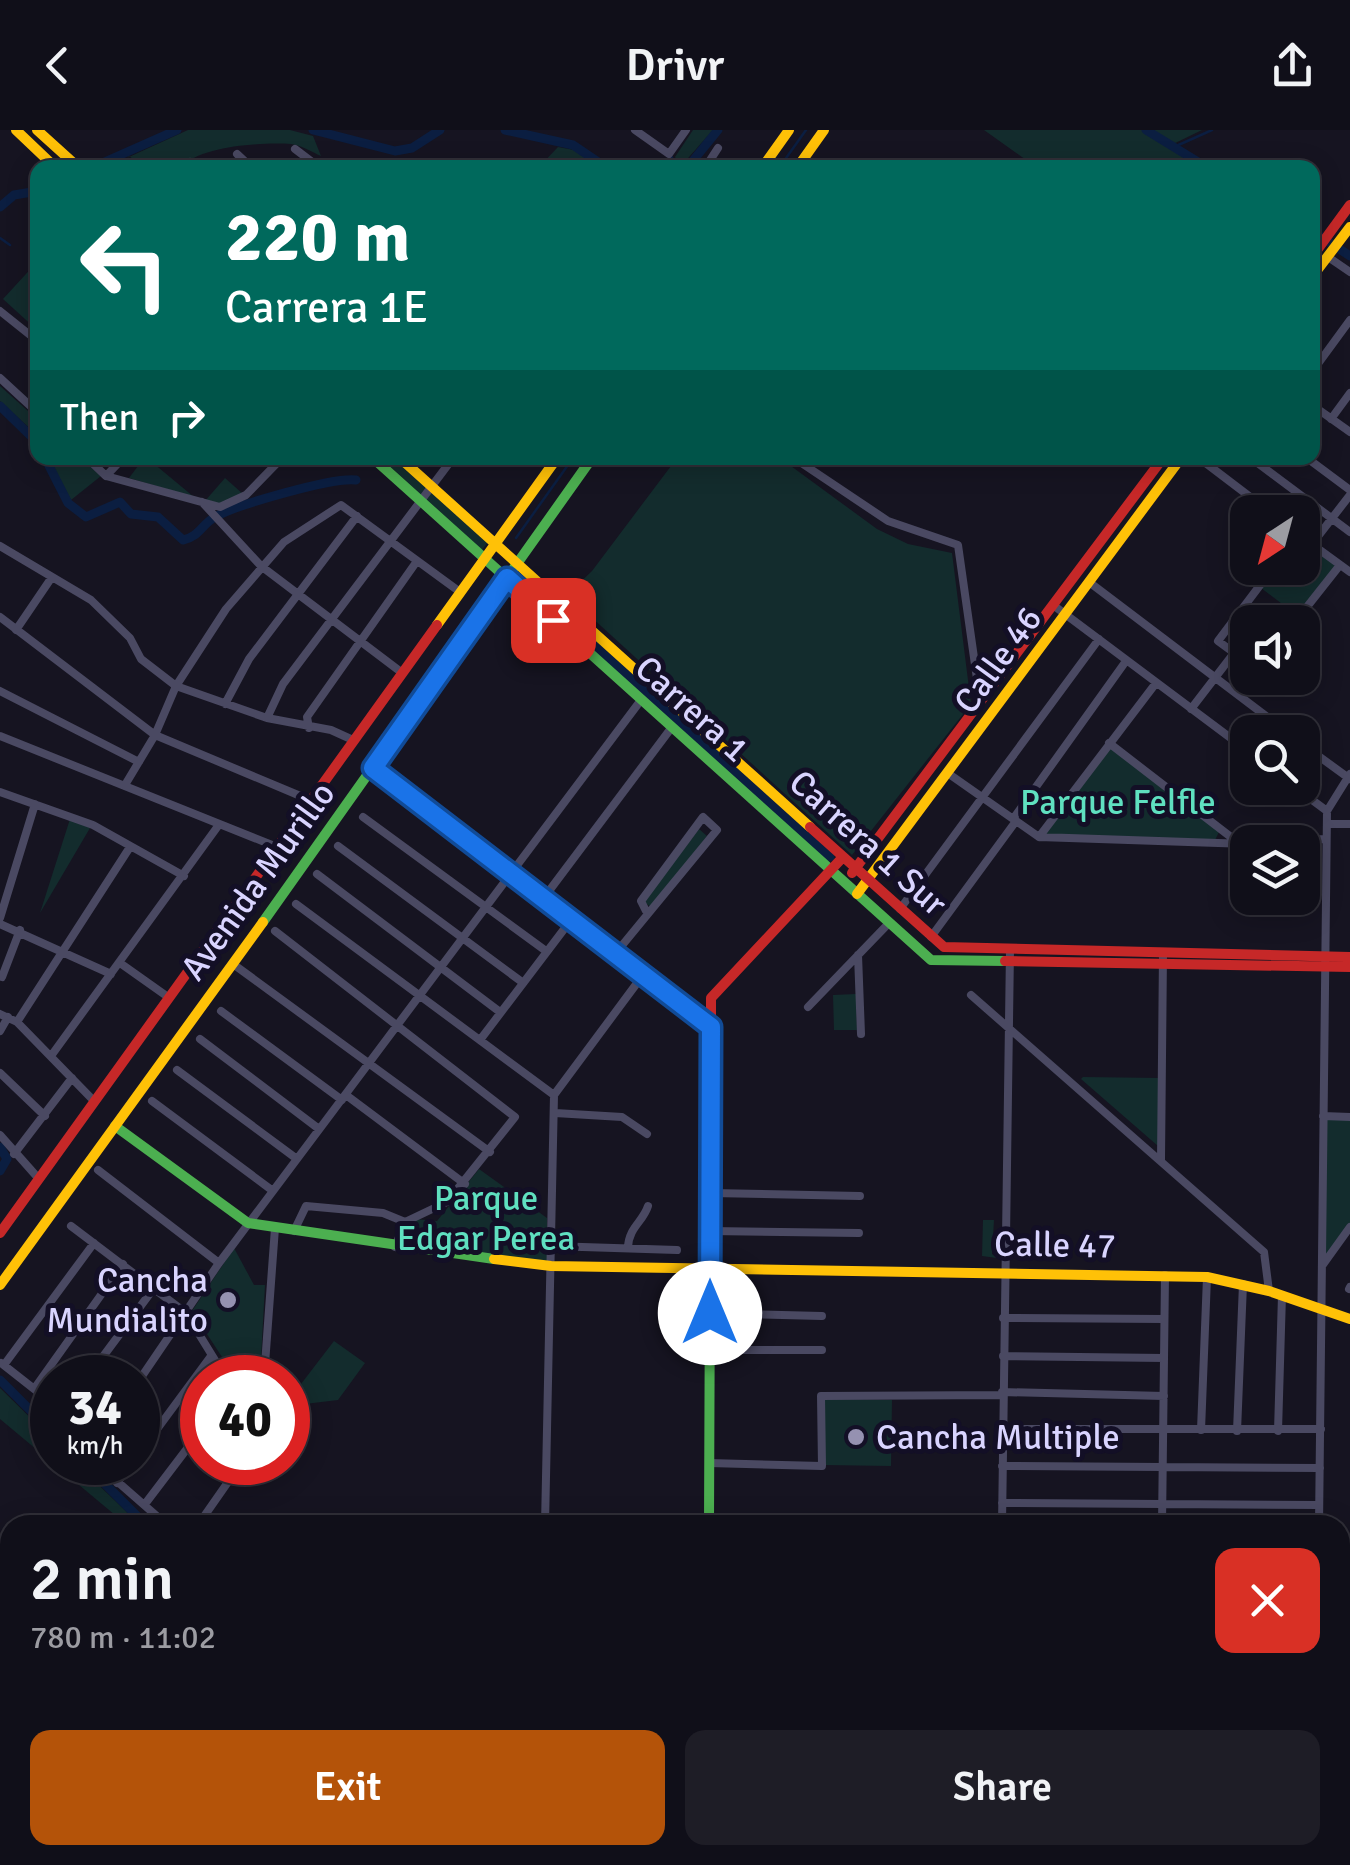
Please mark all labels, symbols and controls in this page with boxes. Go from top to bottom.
icon: back [30,38,85,93]
text: Drivr [626,38,724,93]
icon: share [1265,38,1320,93]
text: 220 m [225,194,410,280]
icon: left [60,200,190,330]
text: Carrera 1E [225,280,428,335]
icon: right [159,390,214,445]
text: Then [60,394,139,441]
north arrow [1230,495,1320,585]
map controls [1230,495,1320,915]
pin [511,578,596,663]
icon: arrive [526,593,581,648]
street label: Calle 46 [945,598,1051,722]
button: sound [1230,605,1320,695]
street label: Carrera 1 [626,647,758,771]
button: search [1230,715,1320,805]
street label: Carrera 1 Sur [780,761,956,925]
street label: Avenida Murillo [172,773,344,989]
park label: Parque Felfle [1020,781,1216,824]
button: layers [1230,825,1320,915]
park label: Parque Edgar Perea [397,1177,575,1260]
street label: Calle 47 [994,1222,1116,1268]
place label: Cancha Mundialito [46,1259,208,1342]
position arrow [658,1261,762,1365]
marker: Cancha Mundialito [217,1289,239,1311]
speed limit sign: 40 [180,1355,310,1485]
text: 34 [68,1377,122,1439]
place label: Cancha Multiple [876,1416,1120,1459]
marker: Cancha Multiple [845,1426,867,1448]
text: km/h [67,1430,123,1461]
text: 2 min [30,1543,174,1617]
button: close [1215,1548,1320,1653]
text: 780 m · 11:02 [30,1618,216,1657]
button: Exit [30,1730,665,1845]
button: Share [685,1730,1320,1845]

